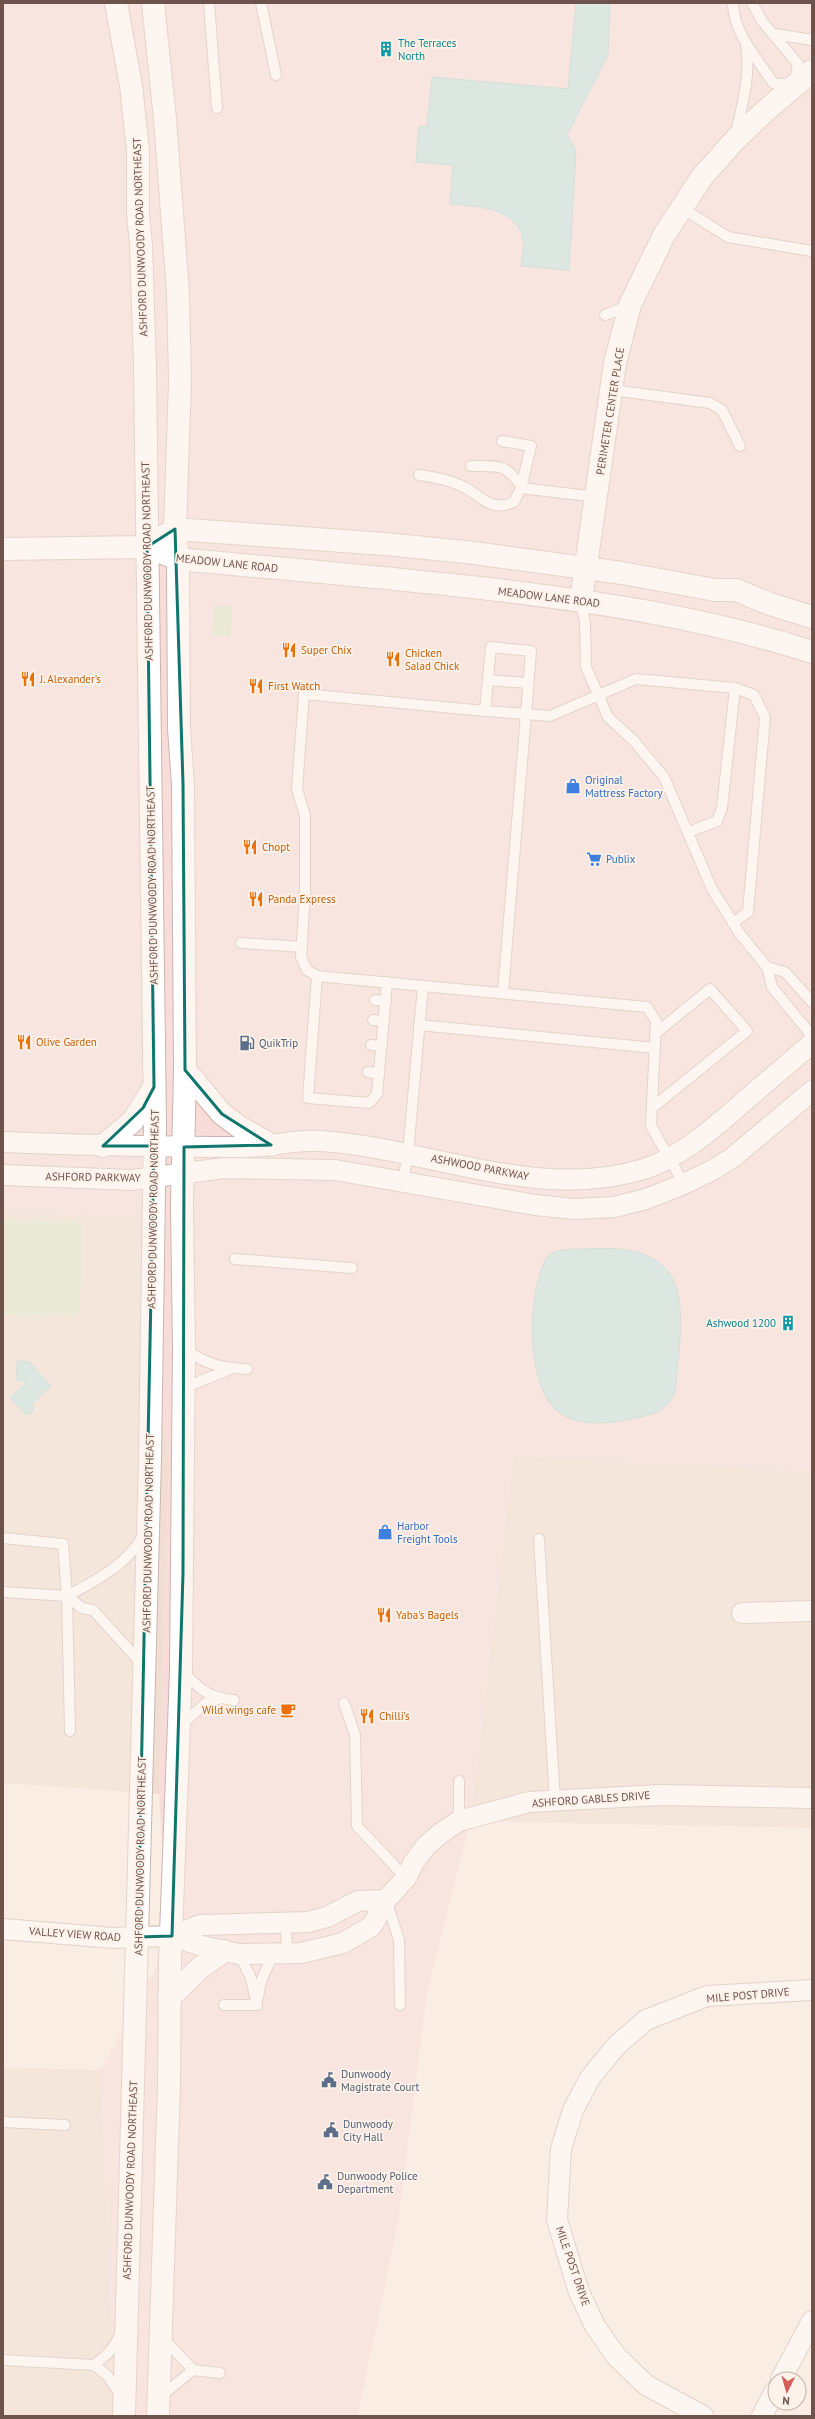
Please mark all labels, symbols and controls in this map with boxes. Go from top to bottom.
place label: The Terraces North [398,36,457,63]
building icon: The Terraces North [377,40,395,58]
street label: ASHFORD DUNWOODY ROAD NORTHEAST [130,137,150,337]
street label: PERIMETER CENTER PLACE [593,346,627,476]
street label: ASHFORD DUNWOODY ROAD NORTHEAST [138,461,156,661]
street label: MEADOW LANE ROAD [175,551,279,575]
street label: MEADOW LANE ROAD [497,584,601,610]
restaurant icon: Super Chix [280,641,298,659]
place label: Super Chix [301,643,352,657]
place label: Chicken Salad Chick [405,646,460,673]
restaurant icon: Chicken Salad Chick [384,650,402,668]
restaurant icon: J. Alexander's [19,670,37,688]
place label: J. Alexander's [39,672,101,686]
restaurant icon: First Watch [247,677,265,695]
place label: First Watch [268,679,320,693]
place label: Original Mattress Factory [585,773,663,800]
shop icon: Original Mattress Factory [564,777,582,795]
street label: ASHFORD DUNWOODY ROAD NORTHEAST [143,785,161,985]
restaurant icon: Chopt [241,838,259,856]
place label: Chopt [262,840,290,854]
supermarket icon: Publix [585,850,603,868]
place label: Publix [606,852,636,866]
restaurant icon: Panda Express [247,890,265,908]
place label: Panda Express [268,892,336,906]
restaurant icon: Olive Garden [15,1033,33,1051]
fuel station icon: QuikTrip [238,1034,256,1052]
place label: Olive Garden [36,1035,97,1049]
place label: QuikTrip [259,1036,298,1050]
street label: ASHFORD DUNWOODY ROAD NORTHEAST [144,1109,162,1309]
street label: ASHWOOD PARKWAY [430,1151,531,1184]
street label: ASHFORD PARKWAY [45,1169,142,1185]
building icon: Ashwood 1200 [779,1314,797,1332]
place label: Ashwood 1200 [706,1316,776,1330]
street label: ASHFORD DUNWOODY ROAD NORTHEAST [139,1433,157,1633]
place label: Harbor Freight Tools [397,1519,458,1546]
shop icon: Harbor Freight Tools [376,1523,394,1541]
restaurant icon: Yaba's Bagels [375,1606,393,1624]
place label: Yaba's Bagels [396,1608,459,1622]
cafe icon: Wild wings cafe [279,1701,297,1719]
place label: Wild wings cafe [202,1703,276,1717]
restaurant icon: Chilli’s [358,1707,376,1725]
place label: Chilli’s [379,1709,410,1723]
street label: ASHFORD DUNWOODY ROAD NORTHEAST [131,1756,149,1956]
street label: ASHFORD GABLES DRIVE [531,1788,651,1810]
street label: VALLEY VIEW ROAD [28,1924,121,1944]
street label: MILE POST DRIVE [706,1984,790,2006]
place label: Dunwoody Magistrate Court [341,2067,419,2094]
public building icon: Dunwoody Magistrate Court [320,2071,338,2089]
street label: ASHFORD DUNWOODY ROAD NORTHEAST [120,2080,140,2280]
place label: Dunwoody City Hall [343,2117,394,2144]
public building icon: Dunwoody City Hall [322,2121,340,2139]
place label: Dunwoody Police Department [337,2169,418,2196]
public building icon: Dunwoody Police Department [316,2173,334,2191]
street label: MILE POST DRIVE [553,2224,593,2308]
north arrow [767,2371,807,2411]
text: N [782,2394,790,2408]

